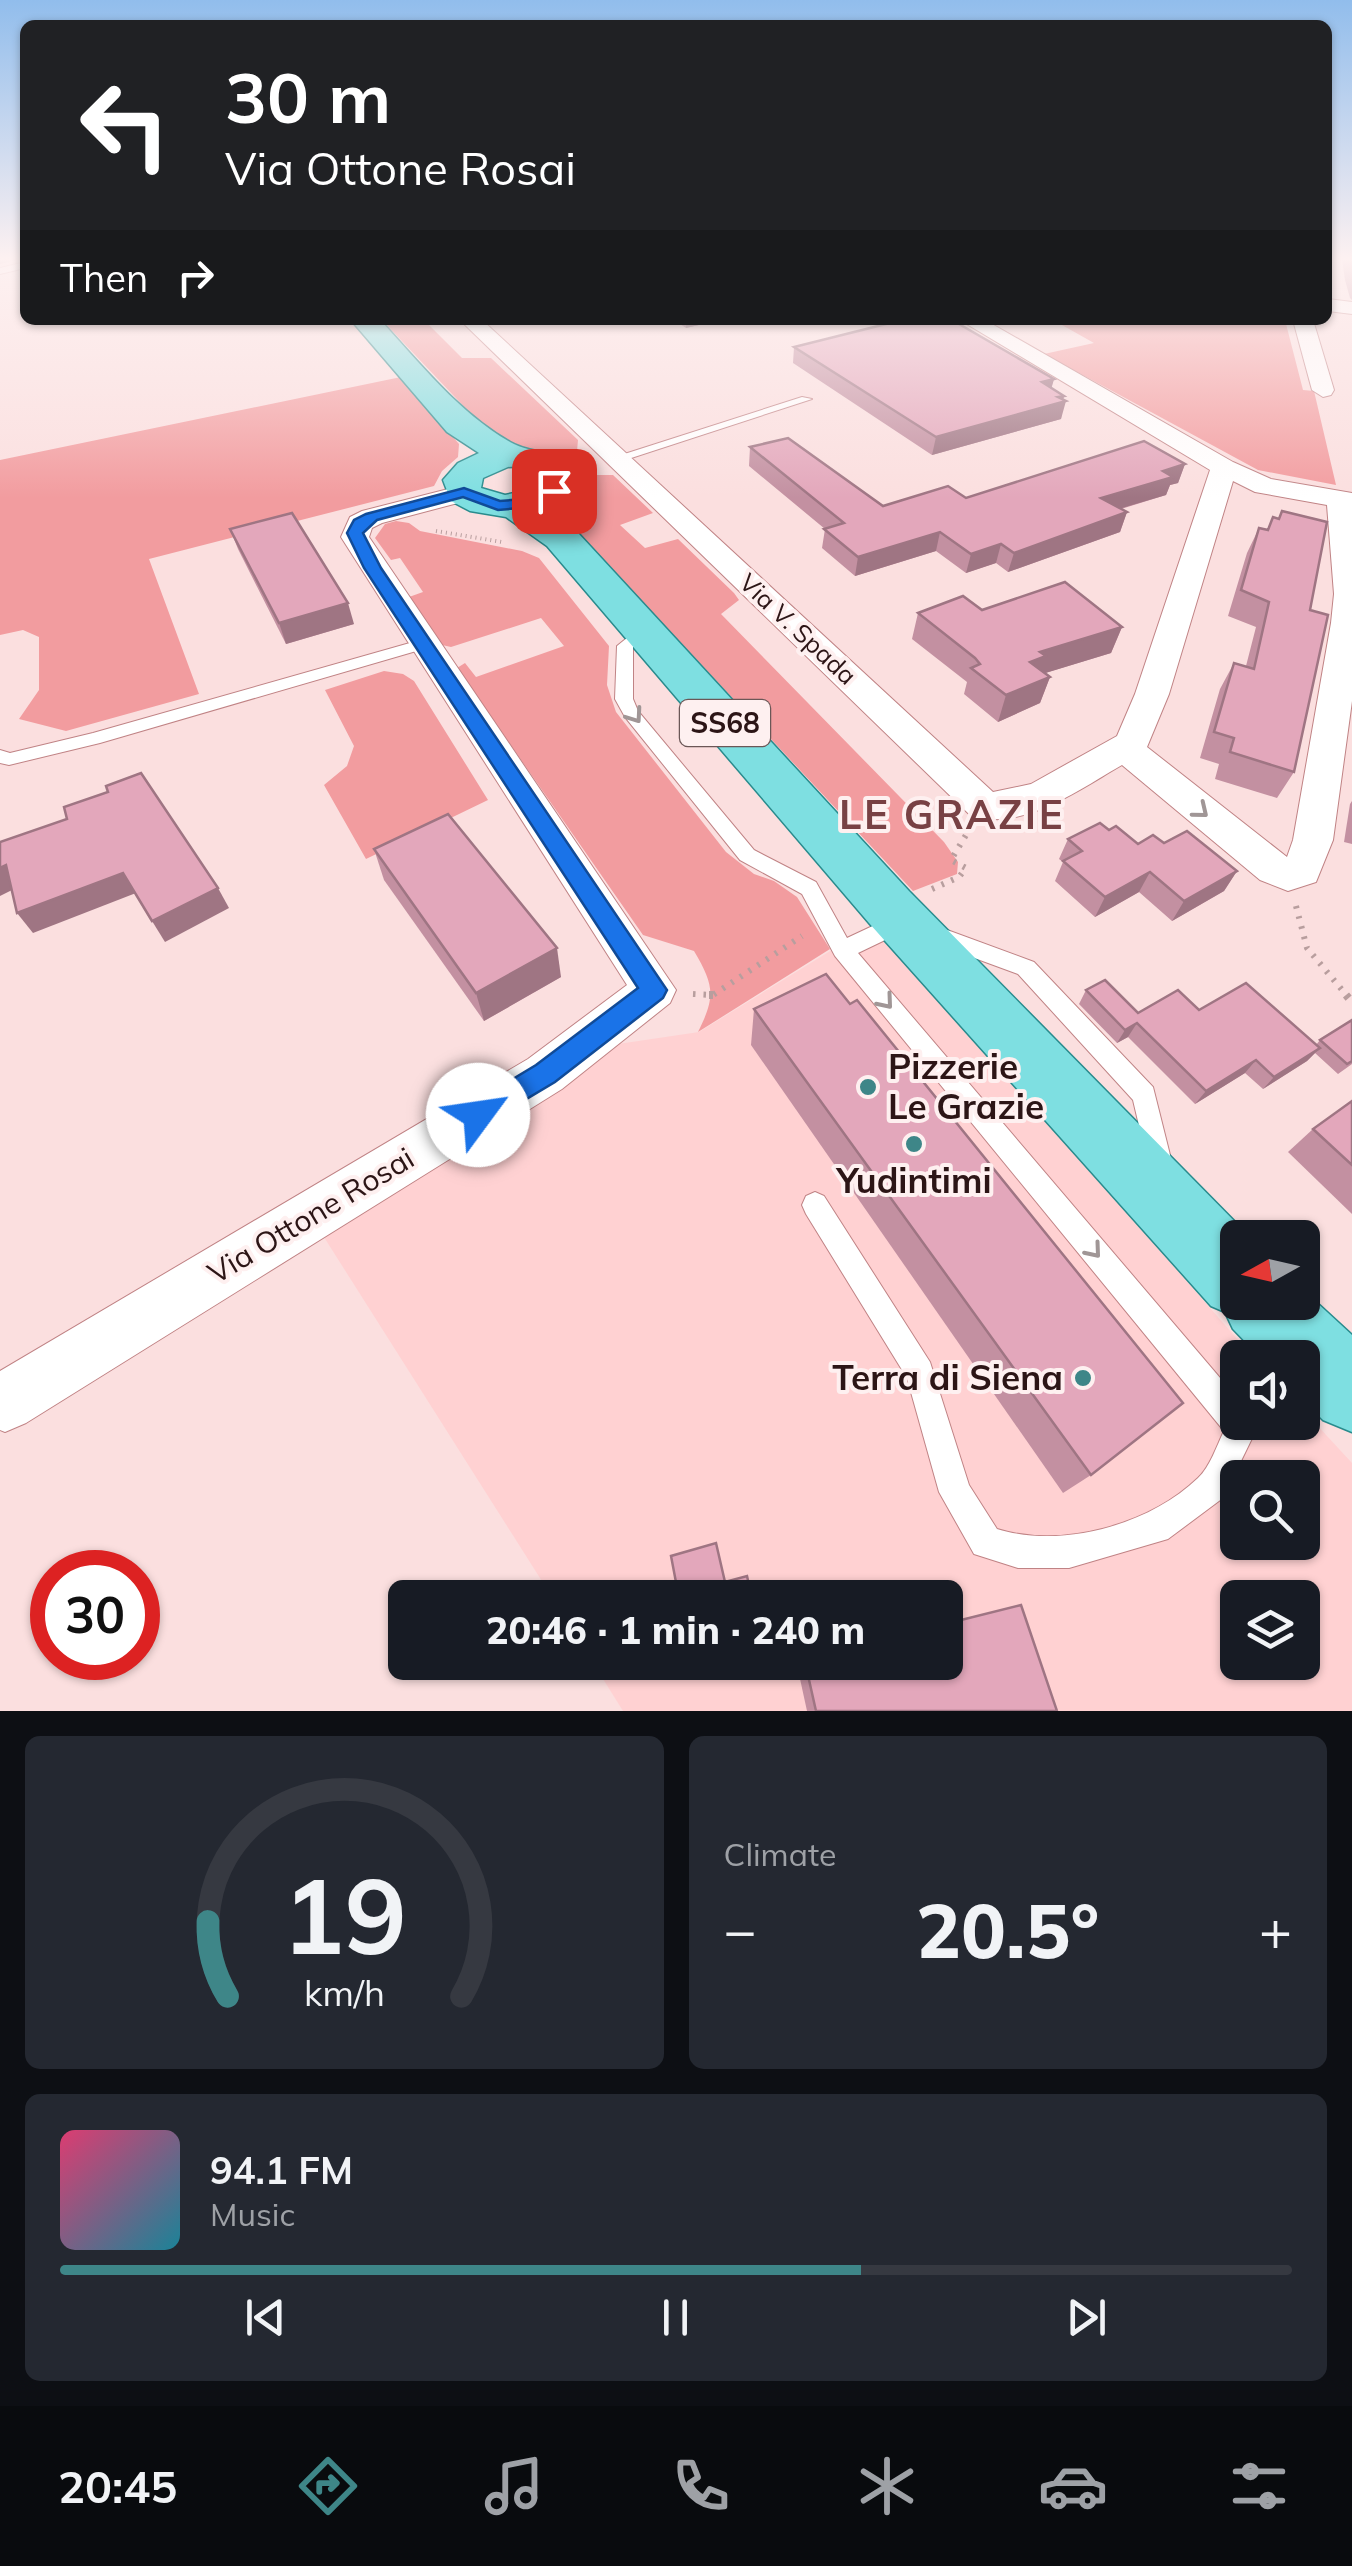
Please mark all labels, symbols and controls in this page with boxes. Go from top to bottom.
text: 30 m [225,53,391,141]
icon: left [60,60,190,190]
text: Via Ottone Rosai [225,140,576,196]
icon: right [168,250,223,305]
text: Then [60,254,148,302]
pin [512,449,597,534]
icon: arrive [527,464,582,519]
street label: Via V. Spada [733,567,863,691]
road number: SS68 [680,700,770,746]
one-way arrow [623,705,641,724]
district label: LE GRAZIE [839,789,1065,839]
one-way arrow [1190,799,1208,817]
one-way arrow [874,990,892,1008]
place label: Pizzerie Le Grazie [888,1044,1044,1128]
position arrow [426,1063,530,1167]
marker: Pizzerie Le Grazie [857,1076,879,1098]
marker: Yudintimi [903,1133,925,1155]
street label: Via Ottone Rosai [200,1139,421,1292]
place label: Yudintimi [835,1158,992,1202]
north arrow [1220,1220,1320,1320]
map controls [1220,1220,1320,1680]
one-way arrow [1083,1240,1101,1258]
button: sound [1220,1340,1320,1440]
place label: Terra di Siena [832,1355,1063,1399]
marker: Terra di Siena [1072,1367,1094,1389]
button: search [1220,1460,1320,1560]
speed limit sign: 30 [30,1550,160,1680]
button: layers [1220,1580,1320,1680]
text: 20:46 · 1 min · 240 m [486,1606,865,1654]
text: Climate [724,1834,836,1874]
text: 19 [282,1849,407,1980]
text: 20.5° [916,1883,1099,1977]
text: − [724,1895,757,1964]
text: + [1259,1895,1292,1964]
text: km/h [304,1970,385,2015]
text: 94.1 FM [210,2146,353,2194]
text: Music [210,2194,295,2234]
icon: previous [238,2290,293,2345]
icon: pause [648,2290,703,2345]
icon: next [1059,2290,1114,2345]
icon: directions [293,2451,363,2521]
icon: music [479,2451,549,2521]
icon: phone [666,2451,736,2521]
icon: climate [852,2451,922,2521]
icon: car [1038,2451,1108,2521]
icon: filters [1224,2451,1294,2521]
text: 20:45 [58,2458,177,2514]

